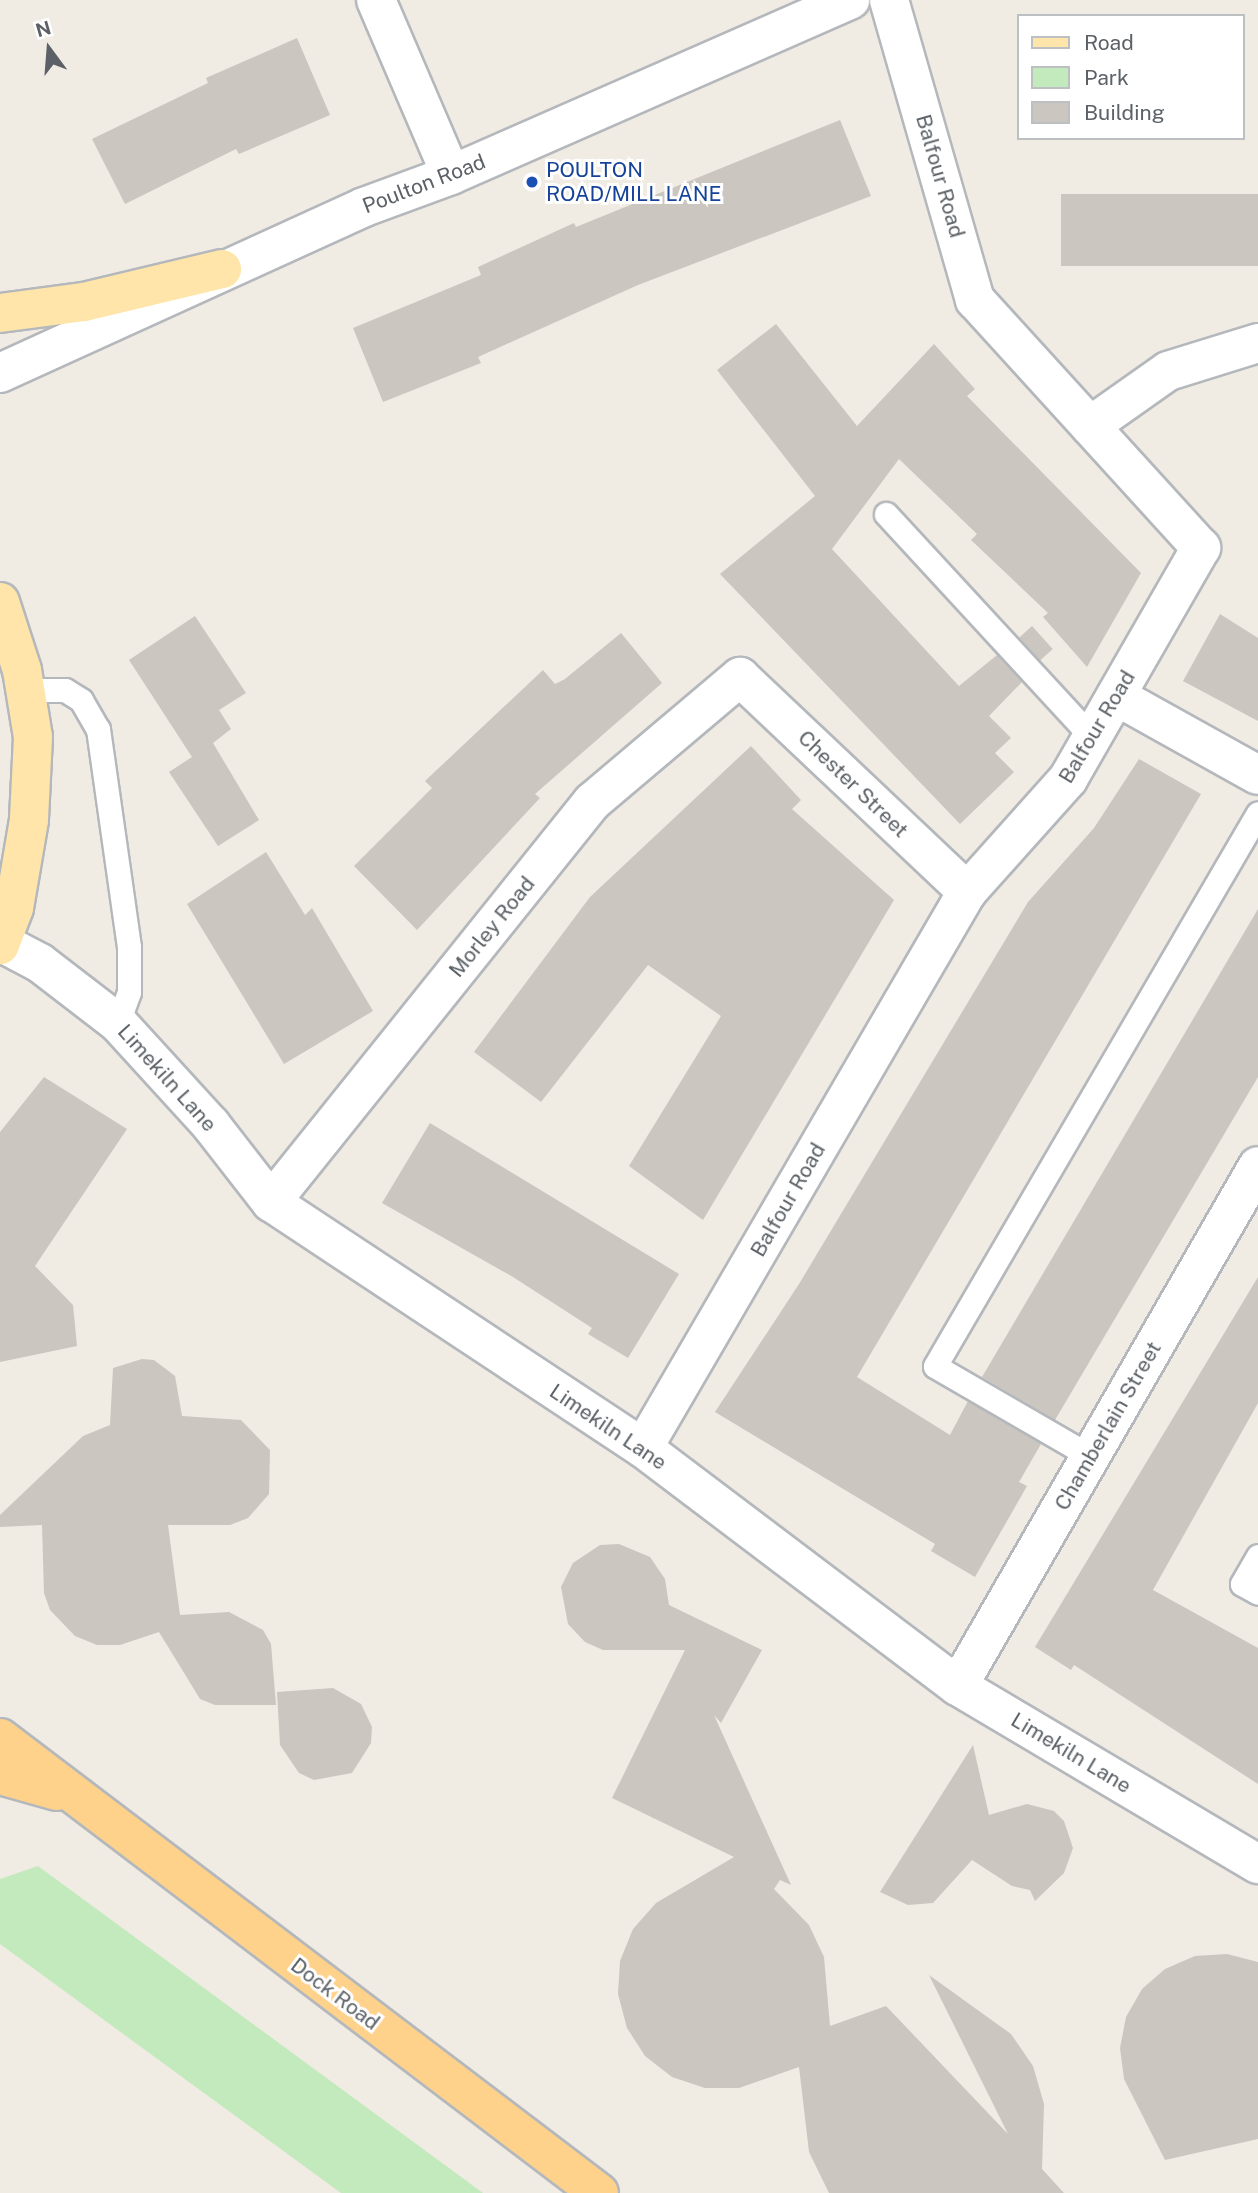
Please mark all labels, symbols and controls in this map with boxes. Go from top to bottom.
north arrow [14,14,84,84]
legend [1016,14,1244,140]
text: N [33,16,53,41]
text: Road [1084,30,1134,55]
text: Park [1084,65,1129,90]
text: Building [1084,100,1165,125]
street label: Balfour Road [910,112,970,240]
street label: Poulton Road [359,149,489,219]
place label: POULTON ROAD/MILL LANE [546,157,722,207]
marker: POULTON ROAD/MILL LANE [524,174,540,190]
street label: Balfour Road [1054,666,1140,788]
street label: Chester Street [793,725,913,843]
street label: Morley Road [444,872,540,982]
street label: Limekiln Lane [112,1019,222,1137]
street label: Balfour Road [745,1139,831,1261]
street label: Chamberlain Street [1049,1337,1167,1515]
street label: Limekiln Lane [545,1379,671,1475]
street label: Limekiln Lane [1006,1707,1136,1799]
street label: Dock Road [286,1953,384,2035]

